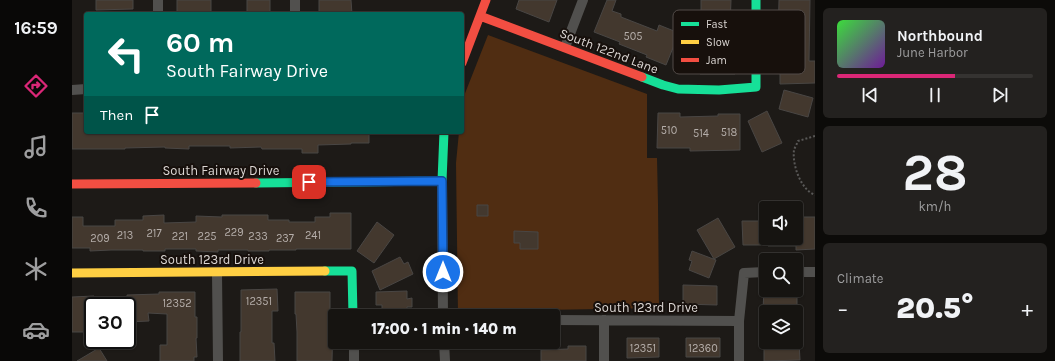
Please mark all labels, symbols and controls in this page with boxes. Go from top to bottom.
legend [673,10,805,74]
text: 16:59 [14,17,58,39]
text: Fast [706,18,727,31]
street label: South 122nd Lane [558,25,661,77]
text: 60 m [166,26,234,59]
text: Northbound [897,27,983,45]
icon: left [100,28,152,80]
house number: 505 [624,30,642,43]
text: Slow [706,36,730,49]
text: June Harbor [897,45,968,60]
text: Jam [706,54,727,67]
text: South Fairway Drive [166,60,328,82]
icon: directions [22,72,50,100]
icon: previous [859,84,881,106]
icon: pause [924,84,946,106]
icon: next [989,84,1011,106]
icon: arrive [141,104,163,126]
text: Then [100,106,133,124]
house number: 510 [661,124,677,137]
house number: 518 [721,126,738,139]
house number: 514 [693,127,709,140]
icon: music [22,133,50,161]
text: 28 [902,142,968,203]
street label: South Fairway Drive [163,163,280,178]
pin [292,165,326,199]
icon: arrive [298,171,320,193]
icon: phone [22,194,50,222]
text: km/h [919,199,951,214]
map controls [759,201,803,349]
button: sound [759,201,803,245]
house number: 229 [224,226,244,239]
house number: 217 [146,227,162,240]
house number: 213 [117,229,133,242]
house number: 241 [305,229,321,242]
house number: 221 [172,230,188,243]
house number: 225 [198,230,216,243]
house number: 233 [248,230,268,243]
house number: 209 [90,232,110,245]
house number: 237 [276,232,294,245]
position arrow [422,251,464,293]
street label: South 123rd Drive [160,252,264,267]
button: search [759,253,803,297]
icon: climate [22,255,50,283]
text: Climate [837,271,883,286]
text: 20.5° [896,290,974,326]
house number: 12351 [246,295,272,308]
text: − [837,296,849,322]
text: + [1021,296,1033,322]
speed limit sign: 30 [84,297,136,349]
house number: 12352 [162,297,192,310]
street label: South 123rd Drive [594,300,698,315]
button: layers [759,305,803,349]
icon: car [22,316,50,344]
text: 17:00 · 1 min · 140 m [371,320,517,338]
house number: 12351 [630,342,656,355]
house number: 12360 [688,342,718,355]

